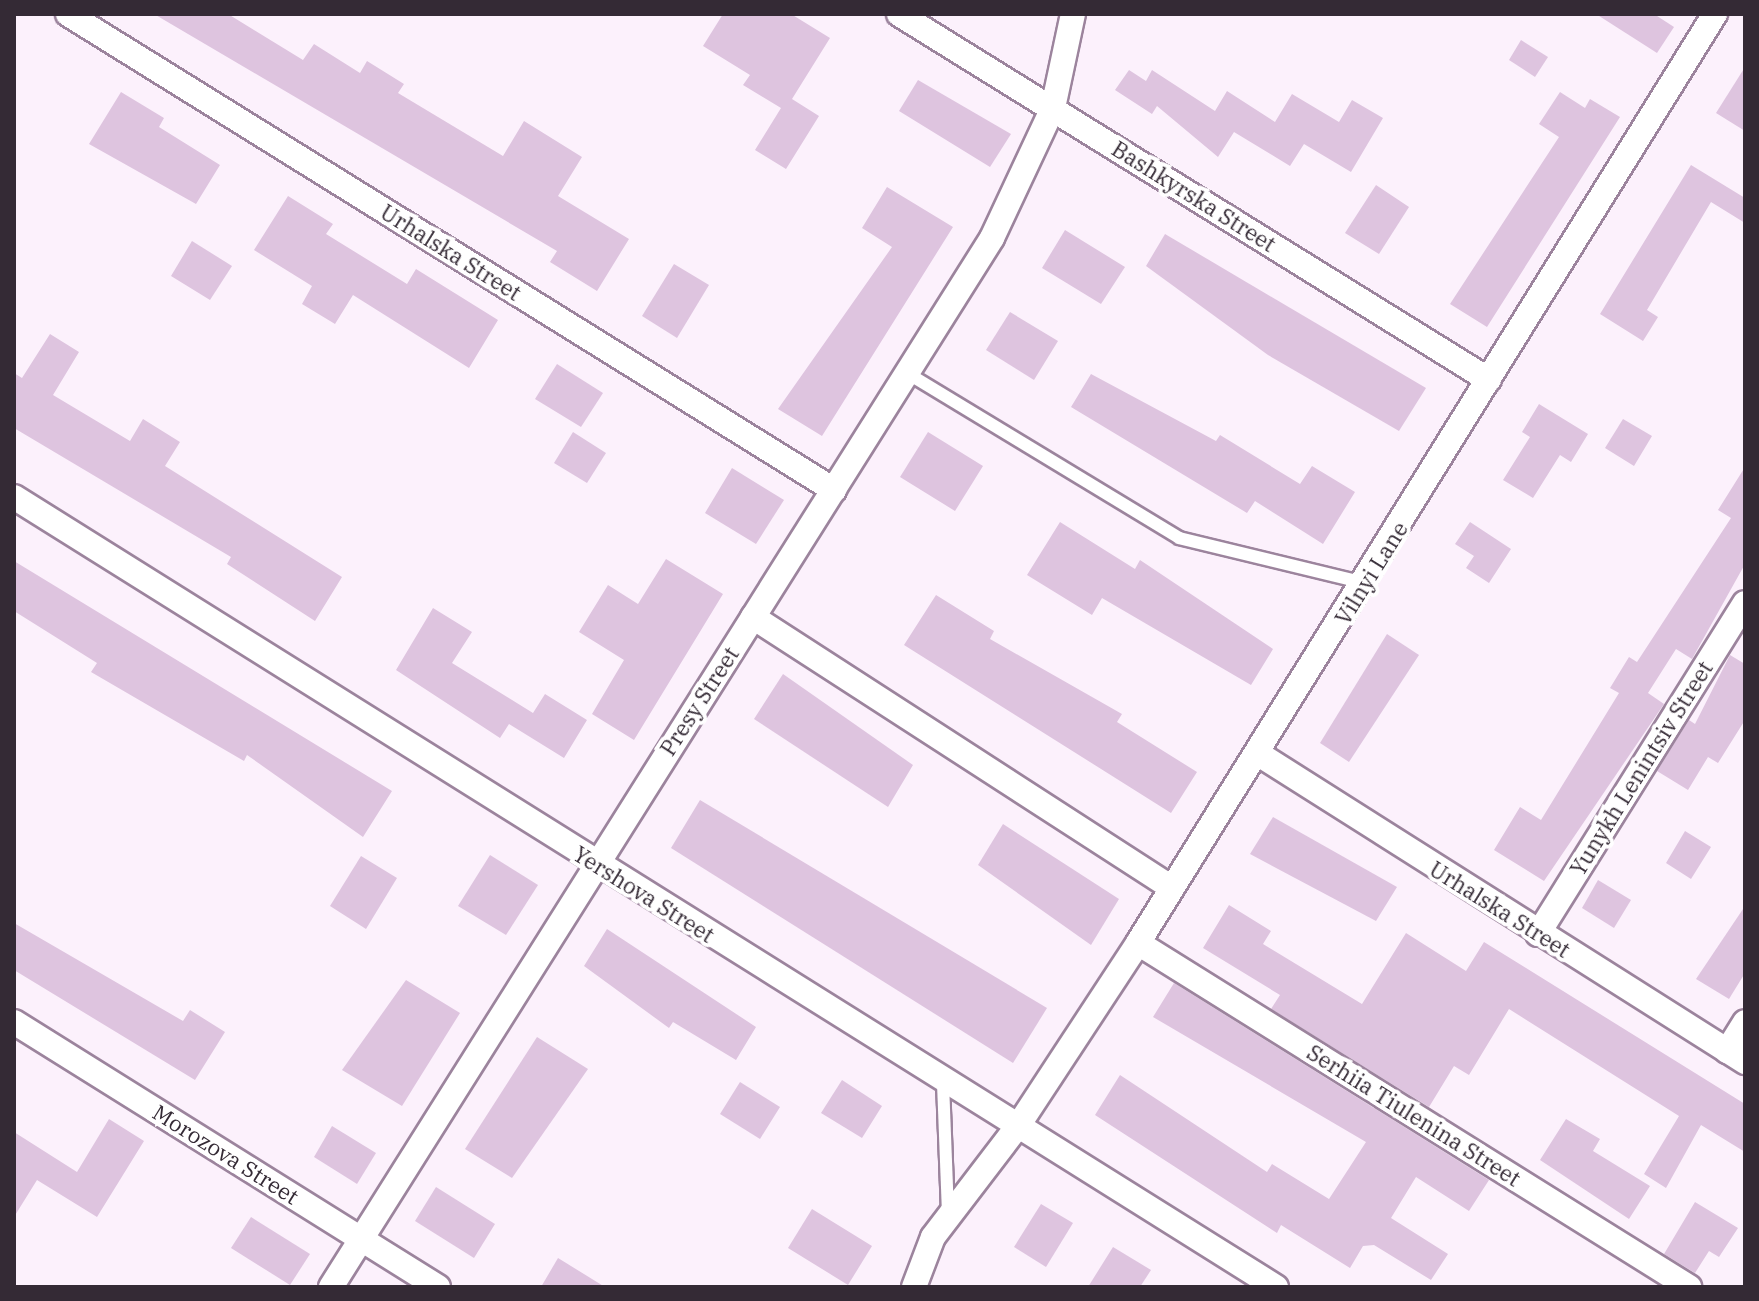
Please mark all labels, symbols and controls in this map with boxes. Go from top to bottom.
street label: Bashkyrska Street [1107,135,1281,257]
street label: Urhalska Street [376,198,526,306]
street label: Vilnyi Lane [1329,517,1413,629]
street label: Presy Street [654,642,744,760]
street label: Yunykh Lenintsiv Street [1564,656,1718,880]
street label: Yershova Street [569,840,719,948]
street label: Urhalska Street [1425,855,1575,963]
street label: Serhiia Tiulenina Street [1303,1039,1525,1191]
street label: Morozova Street [148,1099,304,1209]

